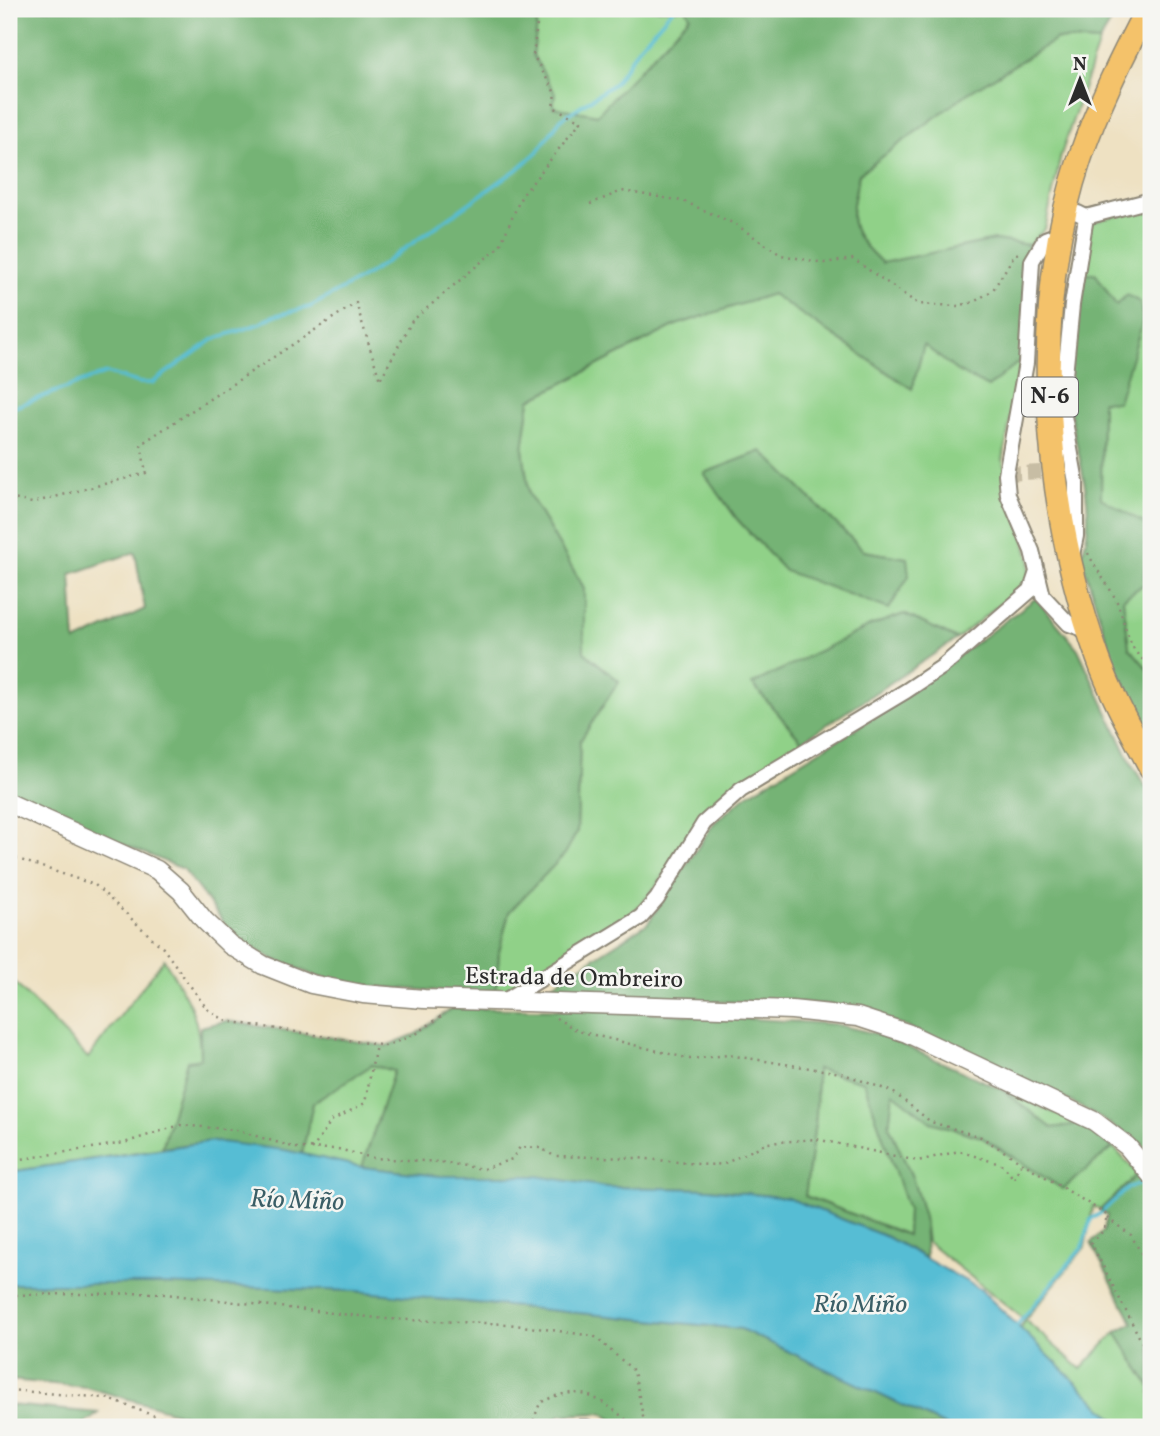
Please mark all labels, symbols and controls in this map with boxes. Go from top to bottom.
north arrow [1044,46,1114,116]
text: N [1073,52,1087,78]
road number: N-6 [1022,378,1078,416]
street label: Estrada de Ombreiro [464,960,684,998]
water label: Río Miño [249,1181,345,1221]
water label: Río Miño [813,1287,907,1323]

